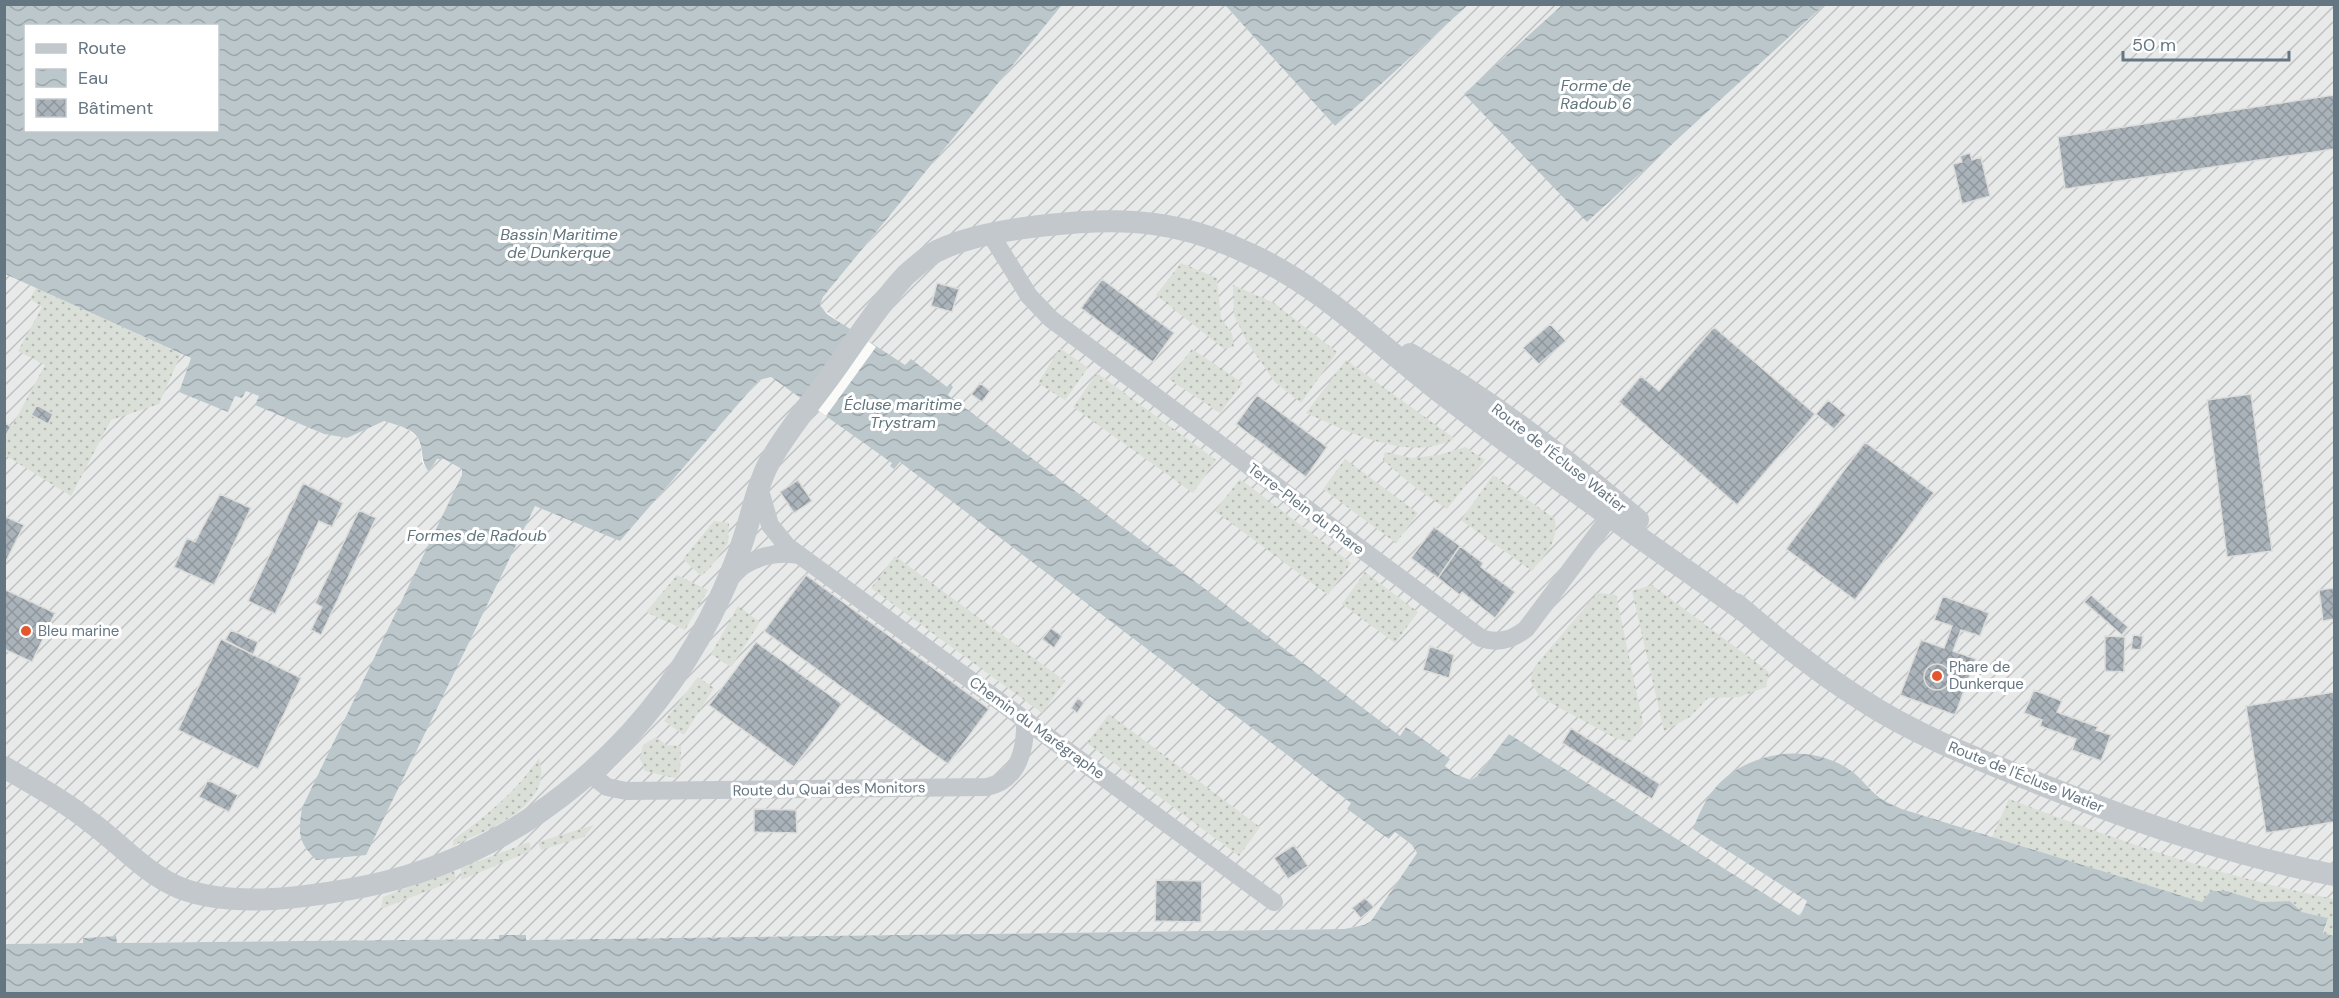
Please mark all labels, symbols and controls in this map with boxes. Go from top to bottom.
legend [24,24,219,132]
scale bar [2123,24,2290,62]
text: 50 m [2132,33,2176,57]
text: Route [78,36,126,60]
text: Eau [78,66,108,90]
water label: Forme de Radoub 6 [1560,75,1632,114]
text: Bâtiment [78,96,153,120]
water label: Bassin Maritime de Dunkerque [500,224,618,263]
water label: Écluse maritime Trystram [844,394,962,433]
street label: Route de l'Écluse Watier [1487,399,1631,517]
street label: Terre-Plein du Phare [1244,459,1368,559]
water label: Formes de Radoub [407,525,547,546]
place label: Bleu marine [38,621,119,641]
marker: Bleu marine [19,624,33,638]
place label: Phare de Dunkerque [1949,657,2024,694]
marker: Phare de Dunkerque [1930,669,1944,683]
street label: Chemin du Marégraphe [965,672,1109,784]
street label: Route de l'Écluse Watier [1945,737,2107,818]
street label: Route du Quai des Monitors [732,777,926,801]

